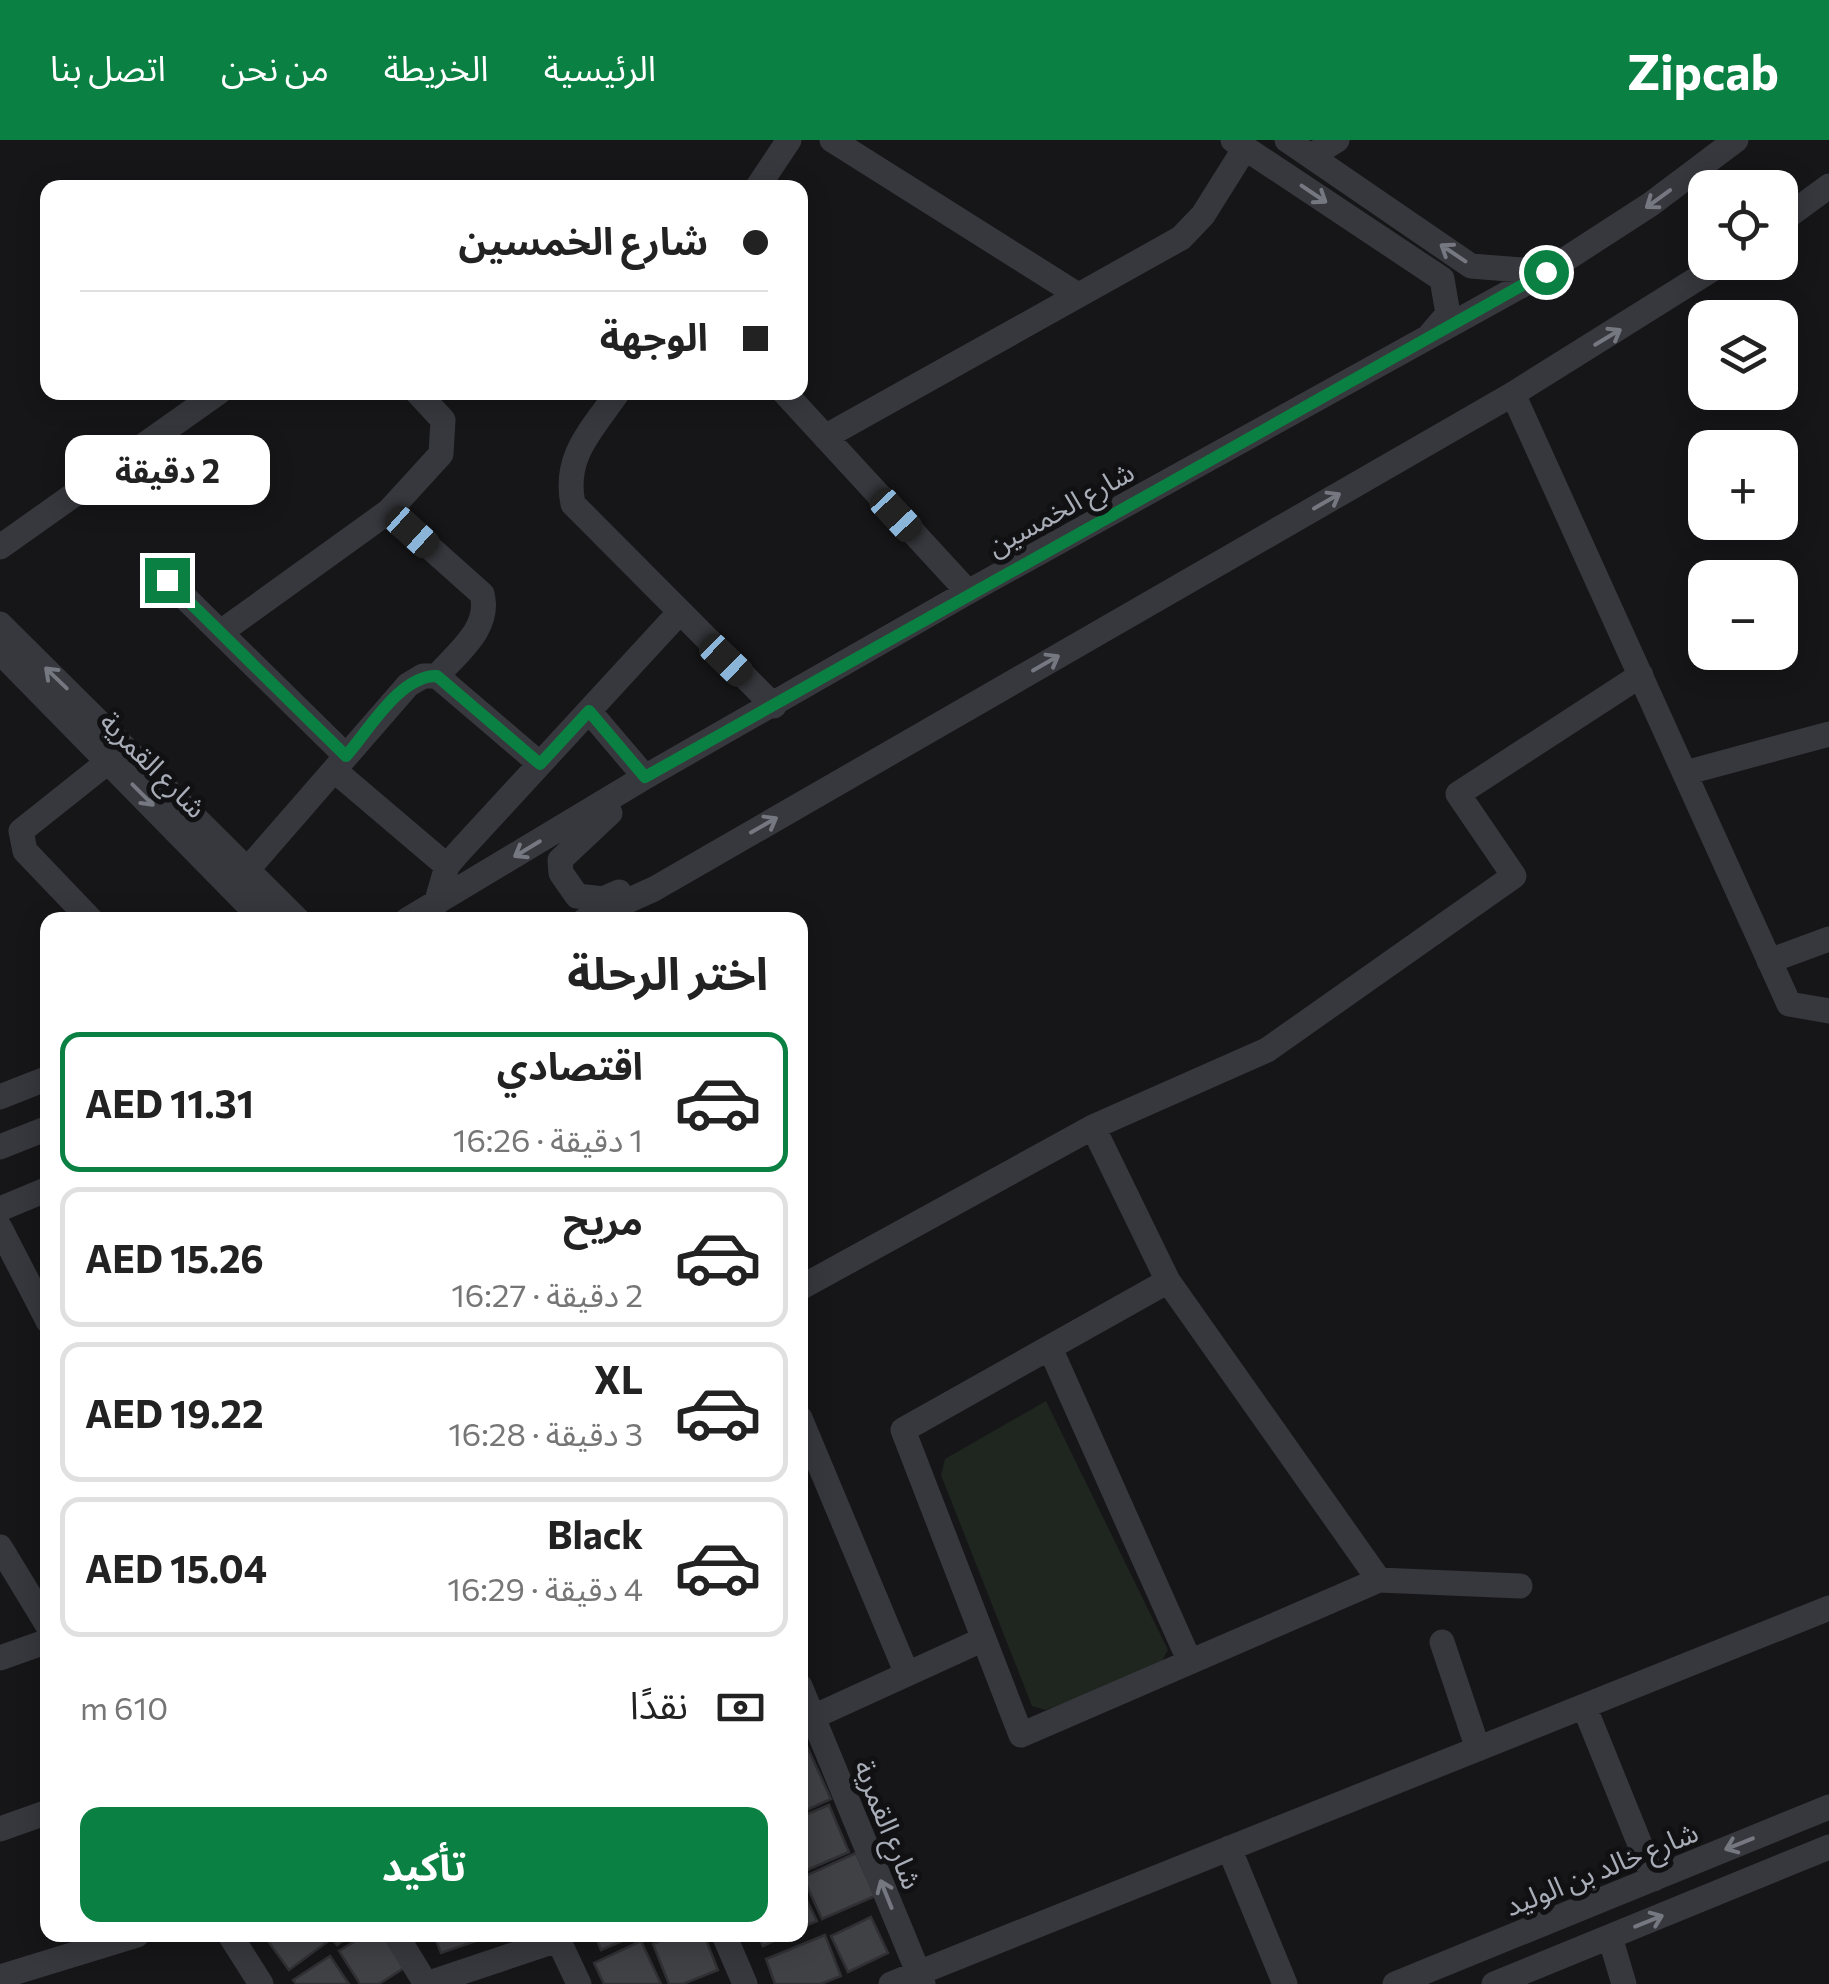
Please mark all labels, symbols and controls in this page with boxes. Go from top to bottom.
text: Zipcab [1627,41,1779,100]
text: اتصل بنا [50,45,166,88]
text: من نحن [221,45,329,88]
text: الخريطة [384,45,489,88]
text: الرئيسية [544,45,656,88]
map controls [1688,170,1798,670]
button: locate [1688,170,1798,280]
one-way arrow [1300,183,1328,204]
one-way arrow [1645,188,1673,209]
text: شارع الخمسين [458,216,708,263]
one-way arrow [1439,243,1467,264]
route start [1524,250,1569,295]
button: layers [1688,300,1798,410]
text: الوجهة [600,312,708,359]
one-way arrow [1593,327,1622,347]
button: + [1688,430,1798,540]
callout: 2 دقيقة [64,435,270,505]
text: 2 دقيقة [115,450,220,490]
street label: شارع الخمسين [981,454,1142,567]
car [865,483,927,547]
one-way arrow [1312,491,1342,511]
car [380,501,444,563]
route end [145,558,190,603]
button: − [1688,560,1798,670]
car [694,628,758,692]
one-way arrow [1030,653,1060,673]
one-way arrow [44,667,69,690]
street label: شارع القمرية [90,704,214,828]
one-way arrow [130,782,155,807]
one-way arrow [749,815,778,835]
one-way arrow [513,839,542,859]
text: اختر الرحلة [567,944,768,999]
text: اقتصادي [497,1041,643,1088]
icon: car [673,1057,763,1147]
text: AED 11.31 [85,1079,254,1126]
text: 1 دقيقة · 16:26 [453,1119,643,1159]
text: مريح [563,1196,643,1243]
icon: car [673,1212,763,1302]
text: AED 15.26 [85,1234,264,1281]
text: 2 دقيقة · 16:27 [451,1274,643,1314]
text: XL [594,1355,643,1402]
icon: car [673,1367,763,1457]
text: AED 19.22 [85,1389,264,1436]
text: 3 دقيقة · 16:28 [448,1413,643,1453]
text: Black [547,1510,643,1557]
icon: car [673,1522,763,1612]
text: AED 15.04 [85,1544,267,1591]
text: 4 دقيقة · 16:29 [447,1568,643,1608]
text: نقدًا [630,1680,688,1727]
icon: cash [713,1680,768,1735]
text: 610 m [80,1687,168,1727]
street label: شارع القمرية [843,1755,930,1895]
button: تأكيد [80,1807,768,1922]
street label: شارع خالد بن الوليد [1499,1814,1704,1927]
one-way arrow [1724,1836,1755,1854]
one-way arrow [875,1879,893,1910]
one-way arrow [1633,1910,1664,1928]

